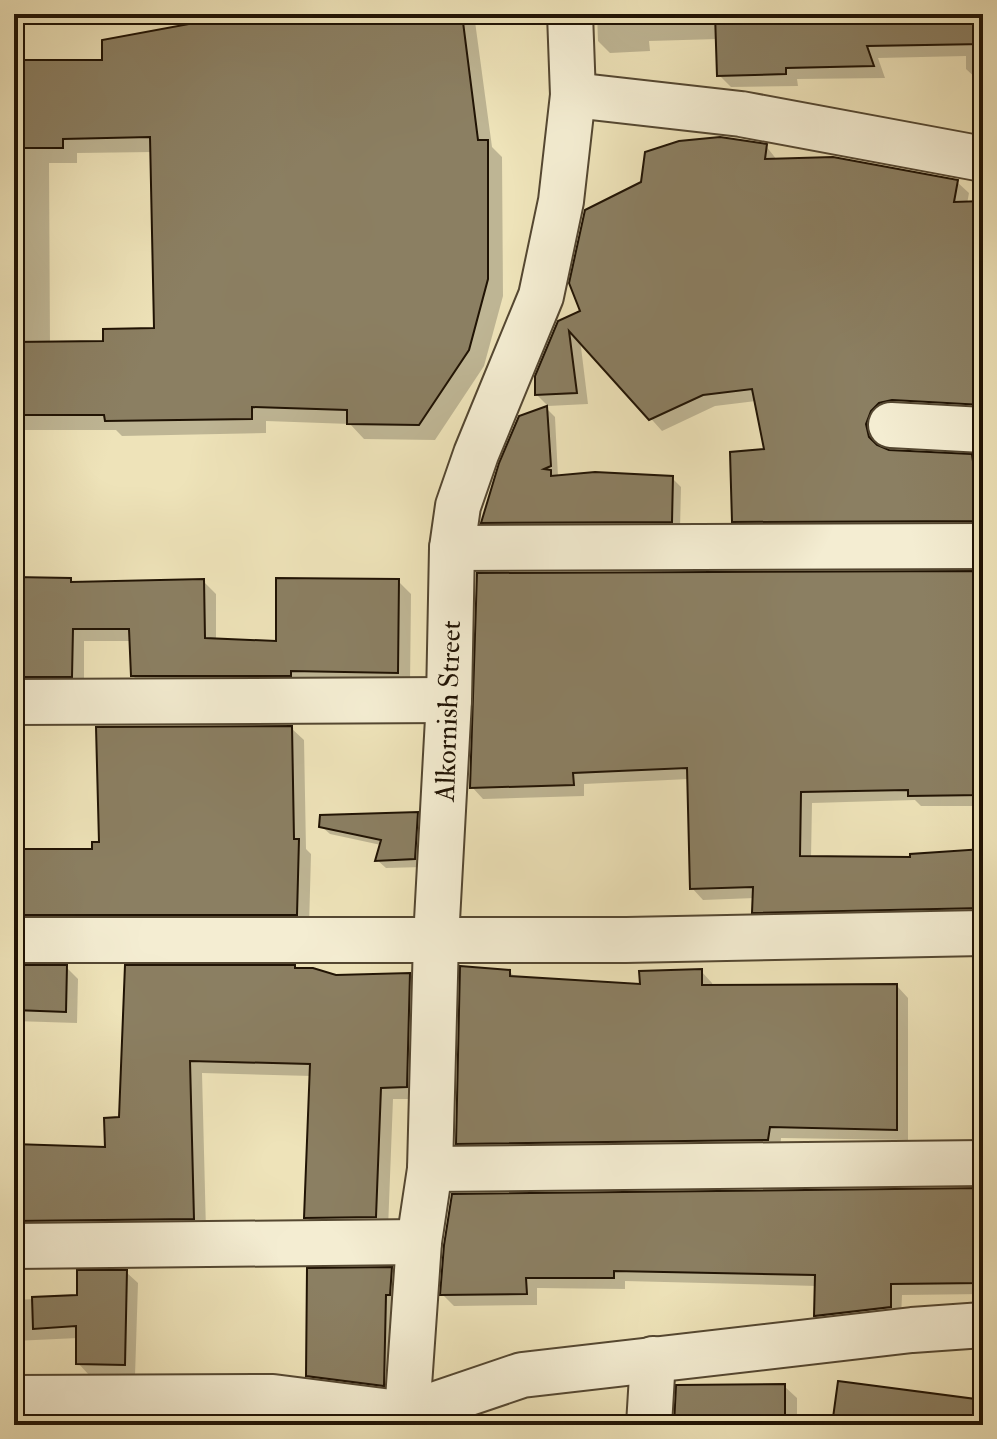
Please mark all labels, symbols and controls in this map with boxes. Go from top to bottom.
street label: Alkornish Street [428,620,469,803]

